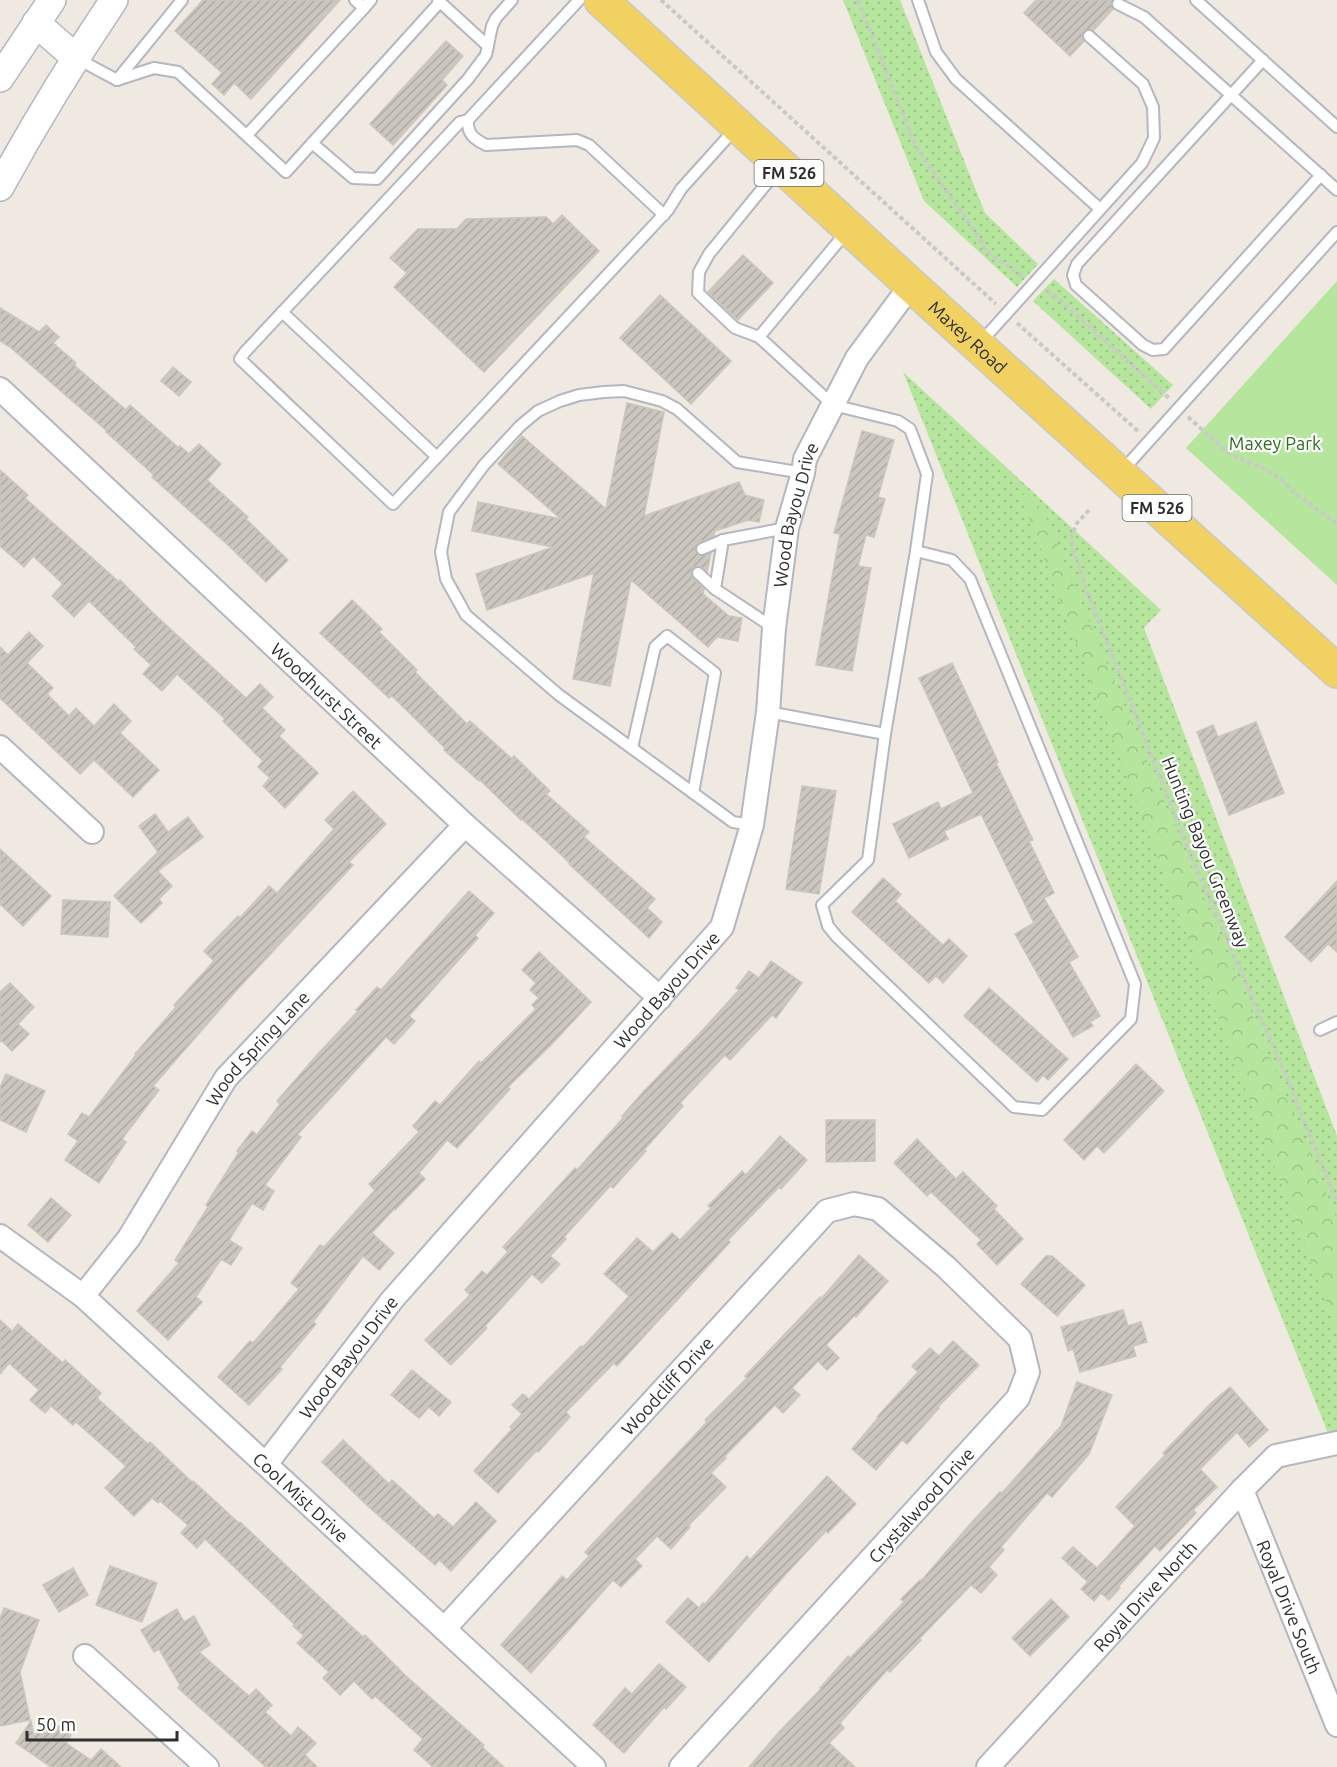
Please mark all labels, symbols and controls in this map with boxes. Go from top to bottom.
road number: FM 526 [754,160,824,186]
street label: Maxey Road [925,296,1011,377]
park label: Maxey Park [1229,433,1321,453]
street label: Wood Bayou Drive [769,439,822,589]
road number: FM 526 [1122,495,1192,521]
street label: Woodhurst Street [267,639,386,752]
street label: Hunting Bayou Greenway [1158,754,1254,951]
street label: Wood Bayou Drive [610,927,723,1052]
street label: Wood Spring Lane [202,987,313,1109]
street label: Wood Bayou Drive [295,1292,402,1422]
street label: Woodcliff Drive [617,1333,717,1439]
street label: Crystalwood Drive [864,1443,978,1567]
street label: Cool Mist Drive [249,1448,353,1546]
street label: Royal Drive North [1089,1537,1200,1655]
street label: Royal Drive South [1253,1537,1325,1677]
scale bar [27,1704,177,1742]
text: 50 m [36,1714,76,1734]

